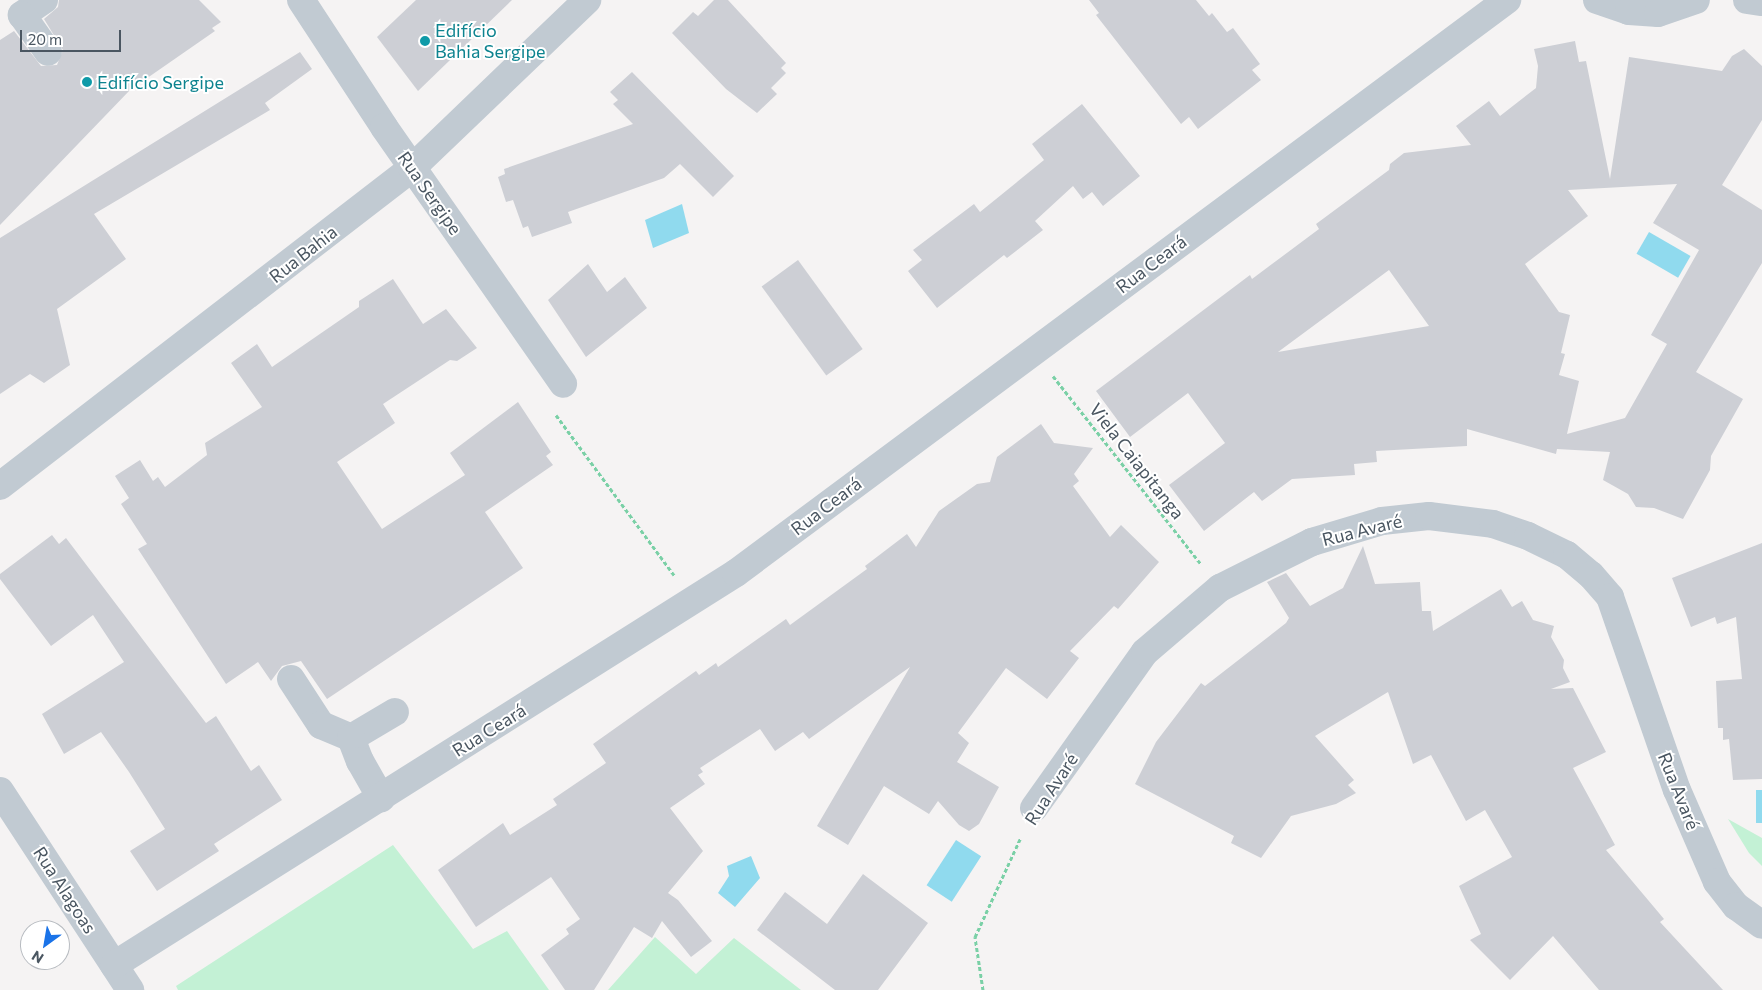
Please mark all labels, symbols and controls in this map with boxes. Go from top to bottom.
scale bar [22,20,124,52]
place label: Edifício Bahia Sergipe [435,20,546,62]
text: 20 m [28,30,62,48]
marker: Edifício Bahia Sergipe [419,35,431,47]
place label: Edifício Sergipe [97,71,224,93]
marker: Edifício Sergipe [81,76,93,88]
street label: Rua Sergipe [393,147,467,239]
street label: Rua Bahia [265,221,341,287]
street label: Rua Ceará [1112,231,1190,297]
street label: Viela Caiapitanga [1085,399,1189,523]
street label: Rua Ceará [787,473,865,539]
street label: Rua Avaré [1320,510,1404,550]
street label: Rua Ceará [448,699,530,761]
street label: Rua Avaré [1020,749,1082,829]
street label: Rua Avaré [1654,749,1704,833]
street label: Rua Alagoas [29,843,101,937]
north arrow [20,920,70,970]
text: N [28,947,46,967]

